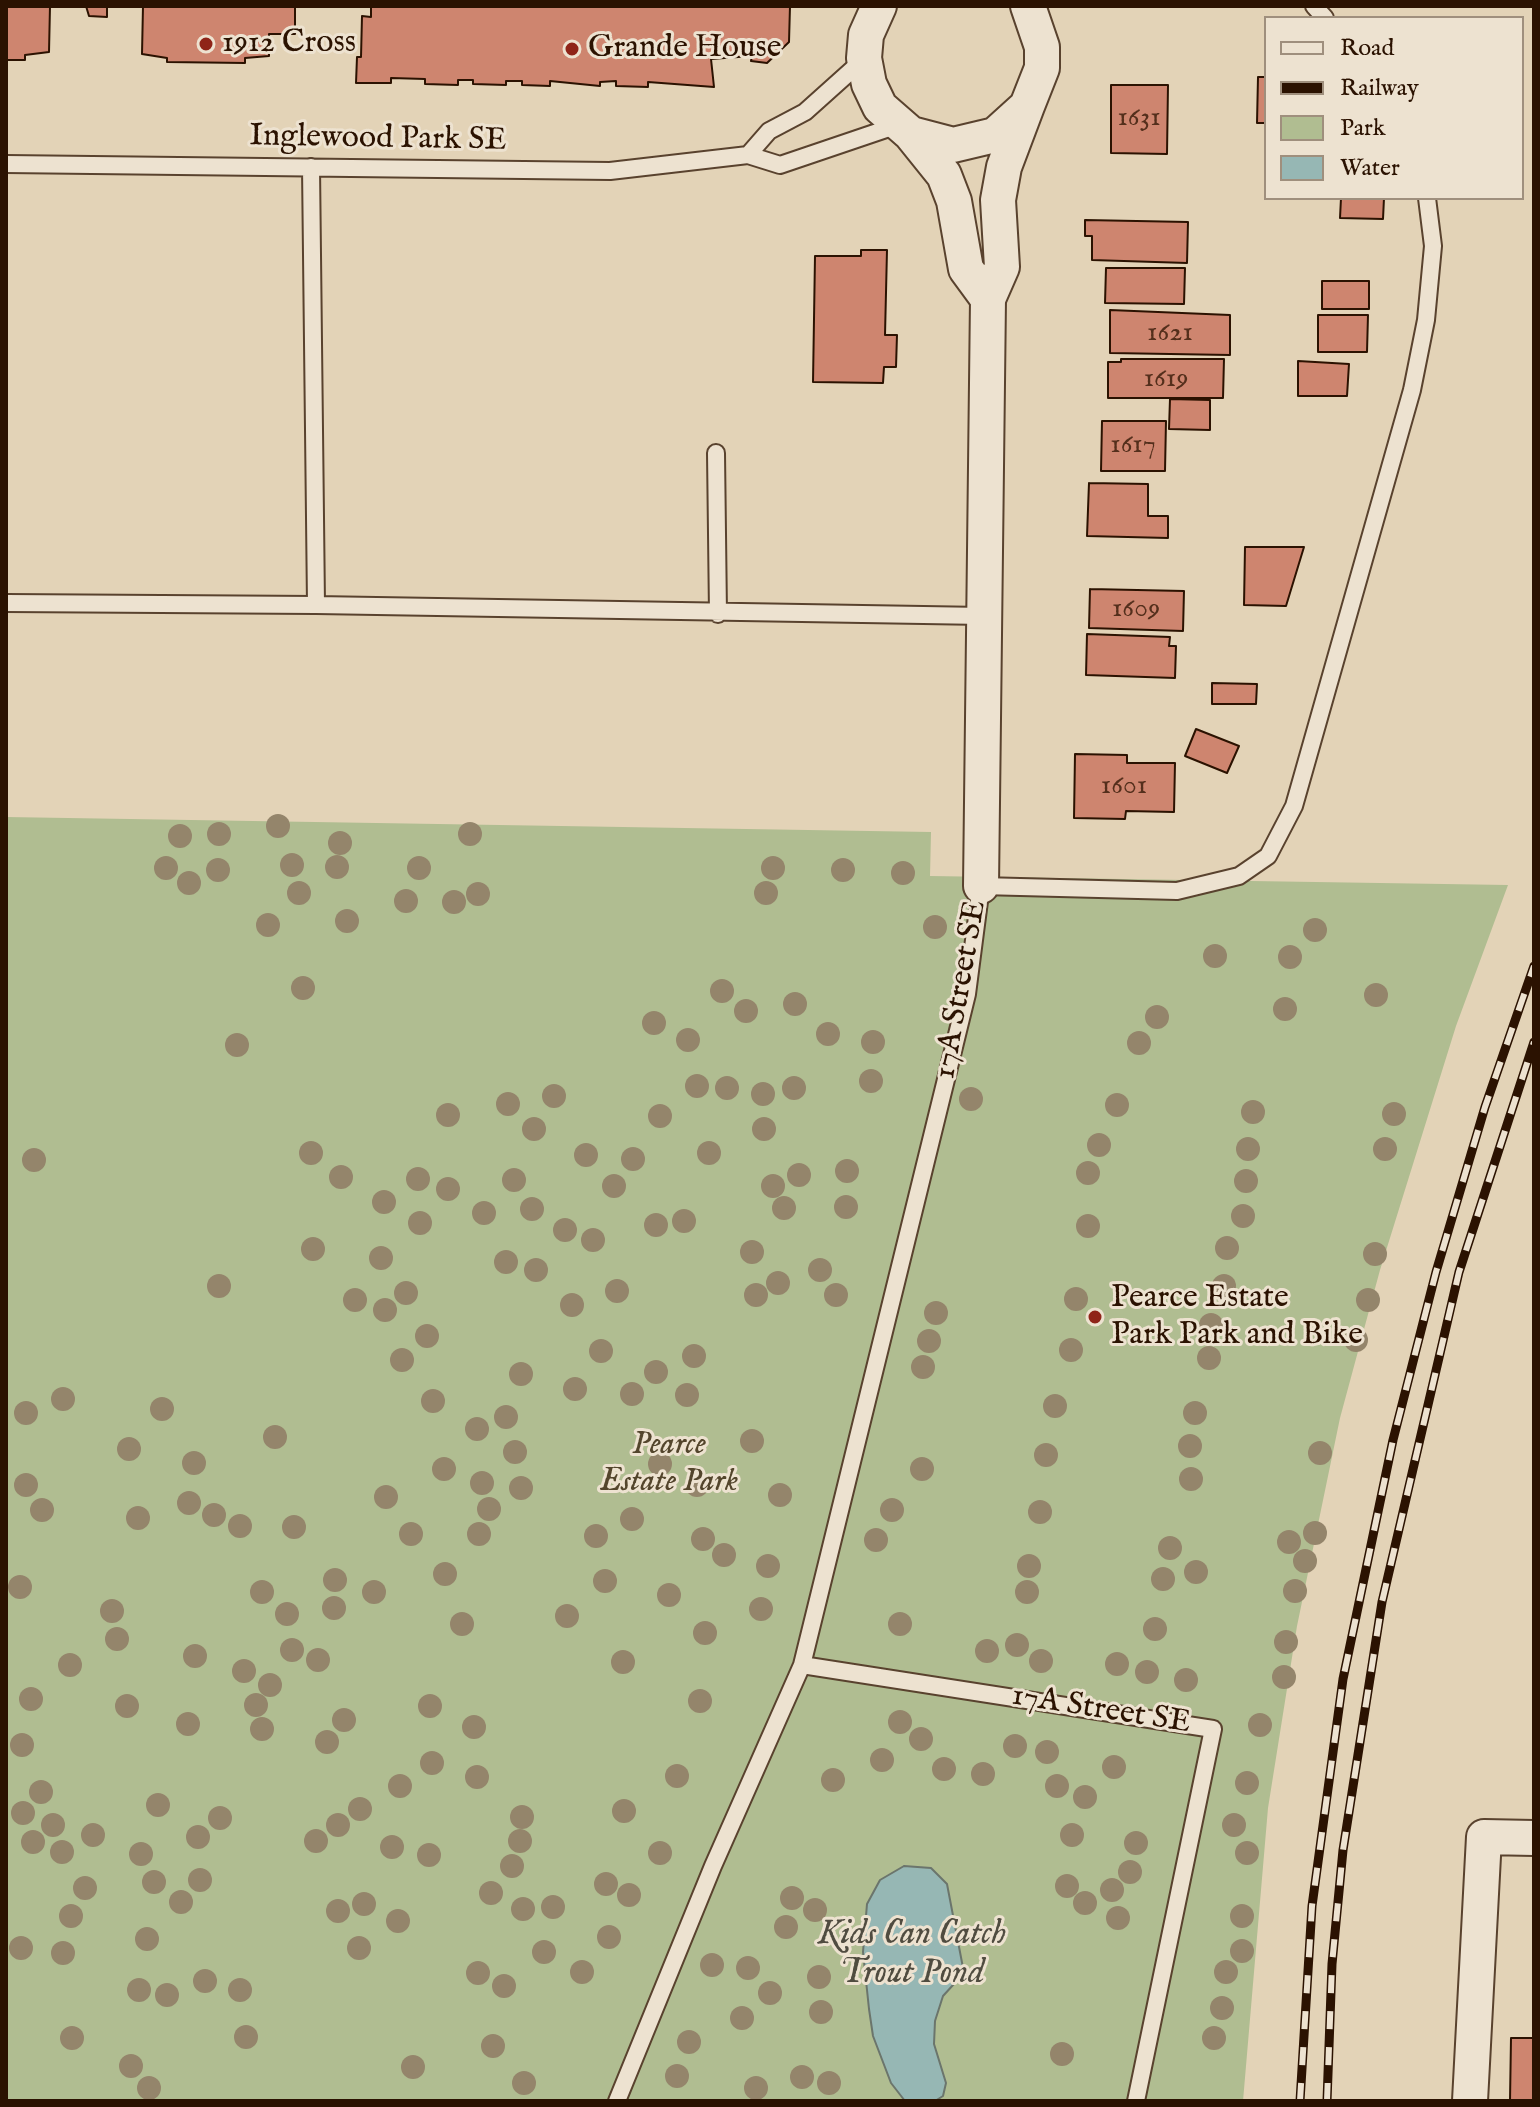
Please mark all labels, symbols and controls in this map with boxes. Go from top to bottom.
legend [1264,16,1524,200]
place label: 1912 Cross [222,25,356,63]
place label: Grande House [588,30,781,68]
text: Road [1340,33,1394,64]
marker: 1912 Cross [197,35,215,53]
marker: Grande House [563,40,581,58]
text: Railway [1340,73,1419,104]
house number: 1631 [1117,102,1161,136]
text: Park [1340,113,1386,144]
street label: Inglewood Park SE [249,119,507,161]
text: Water [1340,153,1400,184]
house number: 1621 [1147,317,1193,351]
house number: 1619 [1144,363,1188,397]
house number: 1617 [1110,429,1156,463]
house number: 1609 [1112,593,1160,627]
house number: 1601 [1101,770,1147,804]
street label: 17A Street SE [927,898,997,1082]
place label: Pearce Estate Park Park and Bike [1111,1280,1363,1355]
marker: Pearce Estate Park Park and Bike [1086,1308,1104,1326]
park label: Pearce Estate Park [600,1427,738,1502]
street label: 17A Street SE [1009,1678,1193,1744]
water label: Kids Can Catch Trout Pond [818,1916,1006,1996]

